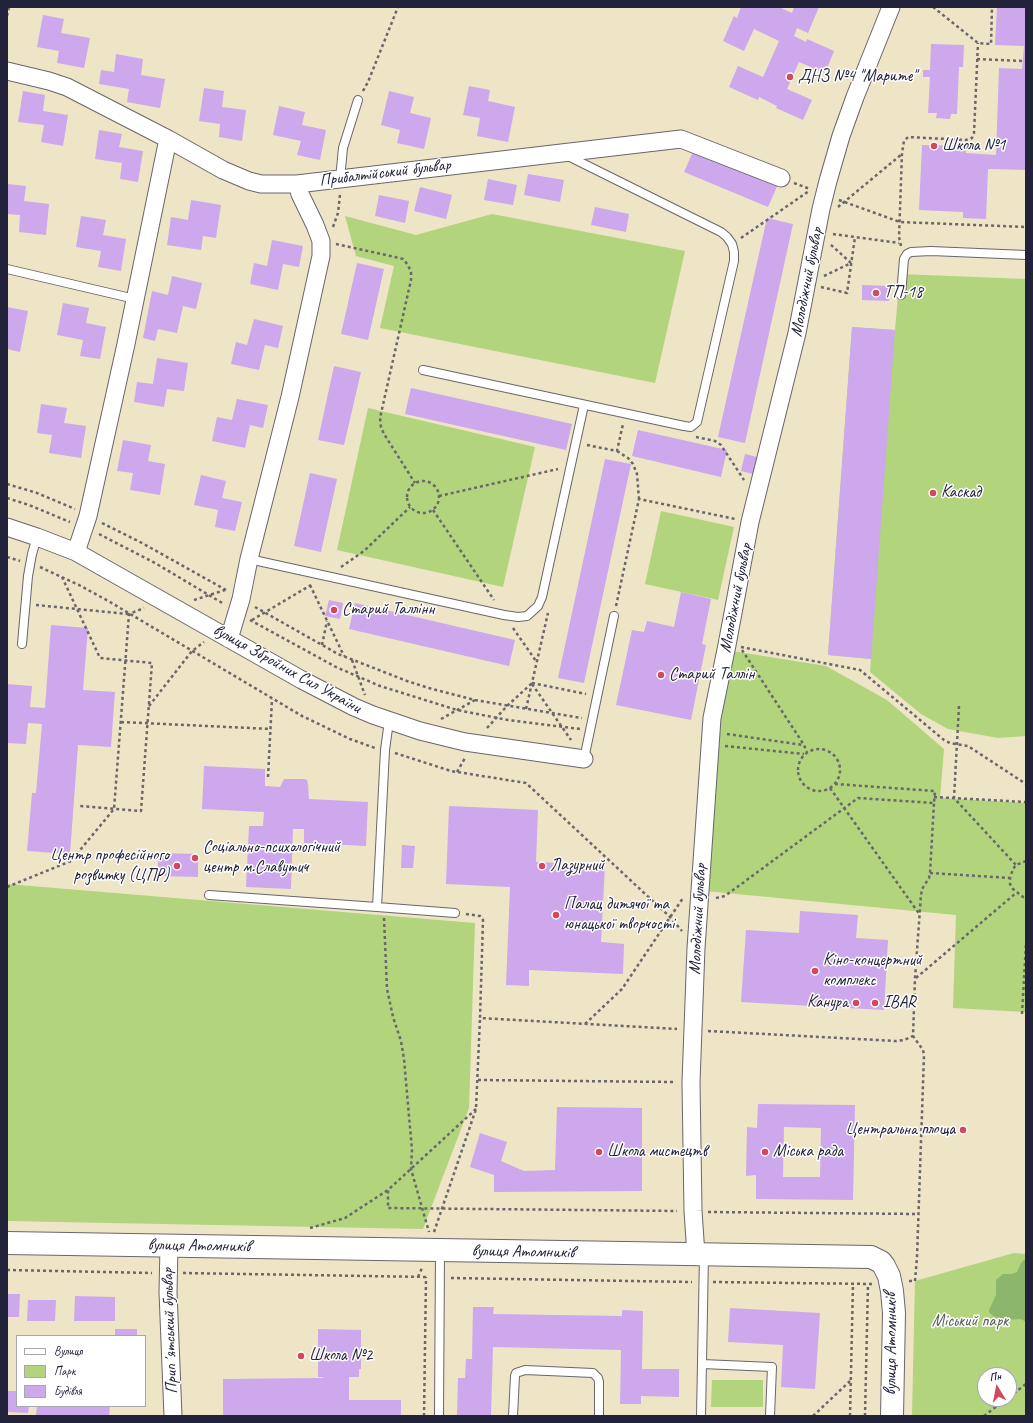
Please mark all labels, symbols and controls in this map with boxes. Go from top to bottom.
place label: ДНЗ №4 ''Марите" [798,67,916,87]
marker: ДНЗ №4 ''Марите" [785,72,795,82]
place label: Школа №1 [942,136,1005,156]
marker: Школа №1 [929,141,939,151]
street label: Прибалтійський бульвар [318,155,452,191]
street label: Молодіжний бульвар [786,226,828,338]
place label: ТП-18 [884,283,923,303]
marker: ТП-18 [871,288,881,298]
place label: Каскад [941,483,981,503]
marker: Каскад [928,488,938,498]
street label: Молодіжний бульвар [715,542,757,654]
place label: Старий Таллінн [342,600,434,620]
marker: Старий Таллінн [329,605,339,615]
street label: вулиця Збройних Сил України [209,620,365,718]
place label: Старий Таллін [669,665,754,685]
marker: Старий Таллін [656,670,666,680]
place label: Соціально-психологічний центр м.Славутич [203,838,340,878]
place label: Центр професійного розвитку (ЦПР) [50,846,169,886]
marker: Соціально-психологічний центр м.Славутич [190,853,200,863]
place label: Лазурний [550,856,604,876]
marker: Центр професійного розвитку (ЦПР) [172,861,182,871]
marker: Лазурний [537,861,547,871]
street label: Молодіжний бульвар [685,863,711,975]
place label: Палац дитячої та юнацької творчості [564,895,674,935]
marker: Палац дитячої та юнацької творчості [551,910,561,920]
place label: Кіно-концертний комплекс [823,951,922,991]
marker: Кіно-концертний комплекс [810,966,820,976]
place label: Канура [807,993,848,1013]
place label: IBAR [883,993,915,1013]
marker: Канура [851,998,861,1008]
marker: IBAR [870,998,880,1008]
place label: Центральна площа [845,1120,955,1140]
marker: Центральна площа [958,1125,968,1135]
place label: Школа мистецтв [607,1142,707,1162]
place label: Міська рада [773,1142,843,1162]
marker: Школа мистецтв [594,1147,604,1157]
marker: Міська рада [760,1147,770,1157]
street label: вулиця Атомників [147,1235,251,1257]
street label: вулиця Атомників [471,1241,575,1263]
street label: Припʼятський бульвар [158,1268,182,1394]
street label: вулиця Атомників [882,1293,902,1395]
park label: Міський парк [932,1312,1008,1332]
legend [16,1335,146,1407]
text: Вулиця [54,1343,82,1359]
place label: Школа №2 [309,1346,372,1366]
marker: Школа №2 [296,1351,306,1361]
text: Парк [54,1363,75,1379]
north arrow [977,1367,1017,1407]
text: Пн [988,1368,1002,1384]
text: Будівля [54,1383,82,1399]

